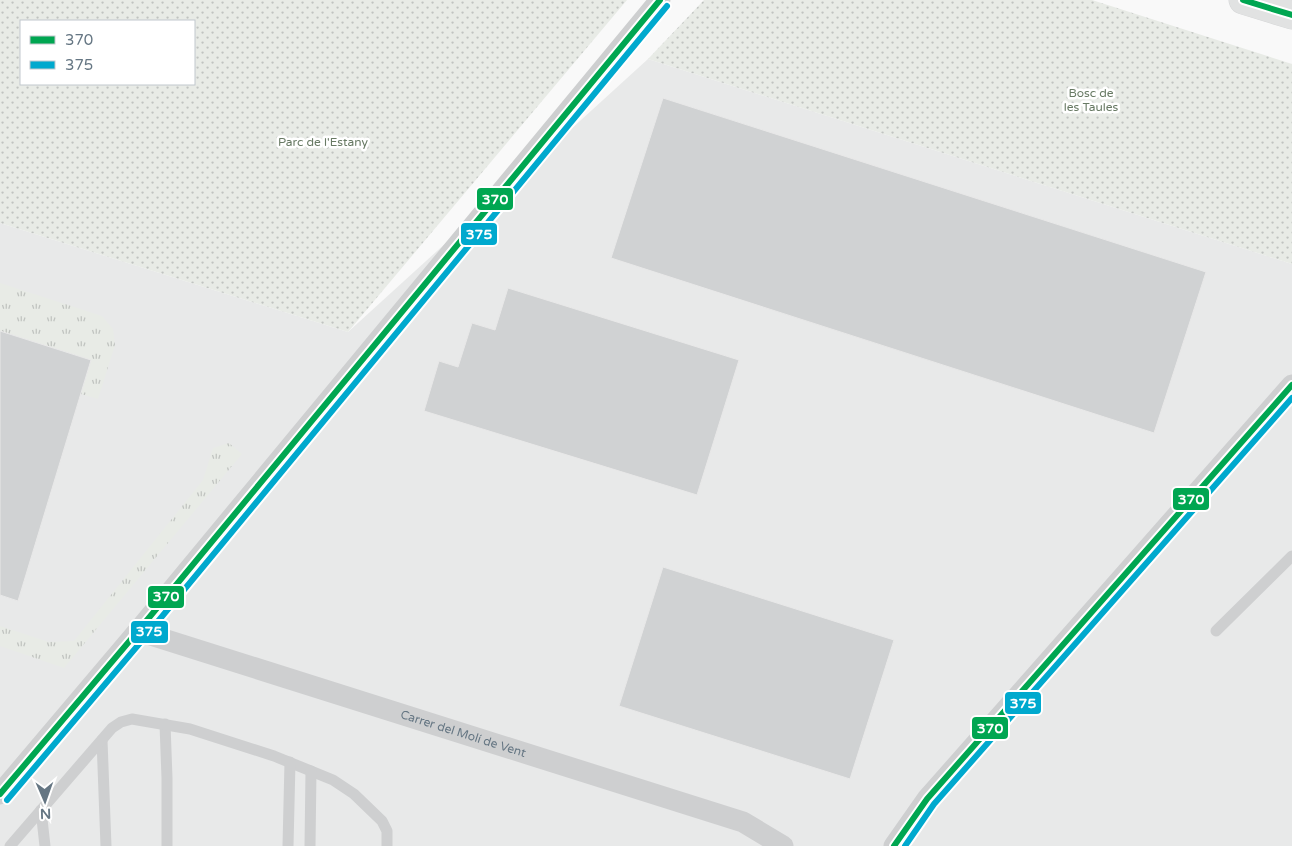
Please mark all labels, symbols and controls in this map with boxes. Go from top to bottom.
legend [20,20,195,85]
text: 370 [65,31,93,49]
text: 375 [65,56,93,74]
park label: Bosc de les Taules [1064,86,1119,114]
park label: Parc de l'Estany [278,135,368,149]
line badge: 370 [476,187,514,211]
text: 370 [482,191,508,208]
line badge: 375 [460,222,498,246]
text: 375 [466,226,492,243]
line badge: 370 [1172,487,1210,511]
text: 370 [1178,491,1204,508]
line badge: 370 [147,585,185,609]
text: 370 [153,588,179,605]
line badge: 375 [130,620,169,644]
text: 375 [136,623,162,640]
line badge: 375 [1004,691,1042,715]
text: 375 [1010,695,1036,712]
street label: Carrer del Molí de Vent [399,707,528,760]
line badge: 370 [971,716,1009,740]
text: 370 [977,720,1003,737]
north arrow [20,776,70,826]
text: N [40,805,51,822]

